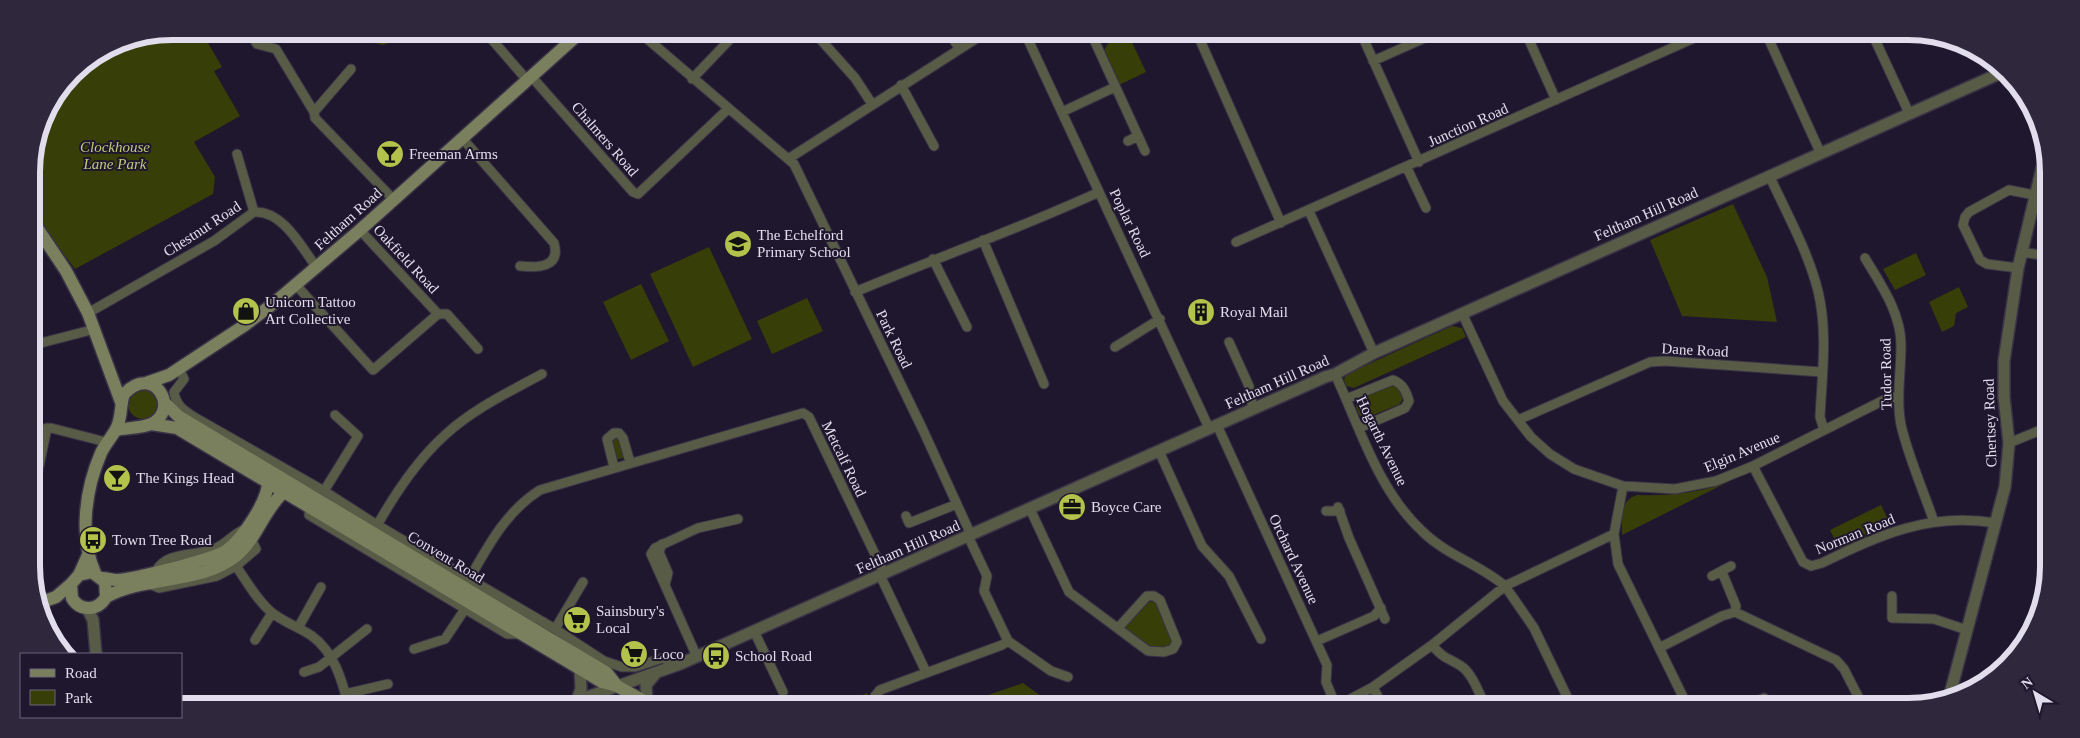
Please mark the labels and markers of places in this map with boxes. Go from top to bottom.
bar icon: Freeman Arms [375,139,405,169]
place label: Freeman Arms [409,146,498,162]
place label: The Echelford Primary School [757,227,851,260]
school or university icon: The Echelford Primary School [723,229,753,259]
place label: Unicorn Tattoo Art Collective [265,294,356,327]
shop icon: Unicorn Tattoo Art Collective [231,296,261,326]
building icon: Royal Mail [1186,297,1216,327]
place label: Royal Mail [1220,304,1288,320]
bar icon: The Kings Head [102,463,132,493]
place label: The Kings Head [136,470,235,486]
office icon: Boyce Care [1057,492,1087,522]
place label: Boyce Care [1091,499,1162,515]
bus stop icon: Town Tree Road [78,525,108,555]
place label: Town Tree Road [112,532,212,548]
place label: Sainsbury's Local [596,603,665,636]
supermarket icon: Sainsbury's Local [562,605,592,635]
supermarket icon: Loco [619,639,649,669]
bus stop icon: School Road [701,641,731,671]
place label: Loco [653,646,684,662]
place label: School Road [735,648,813,664]

